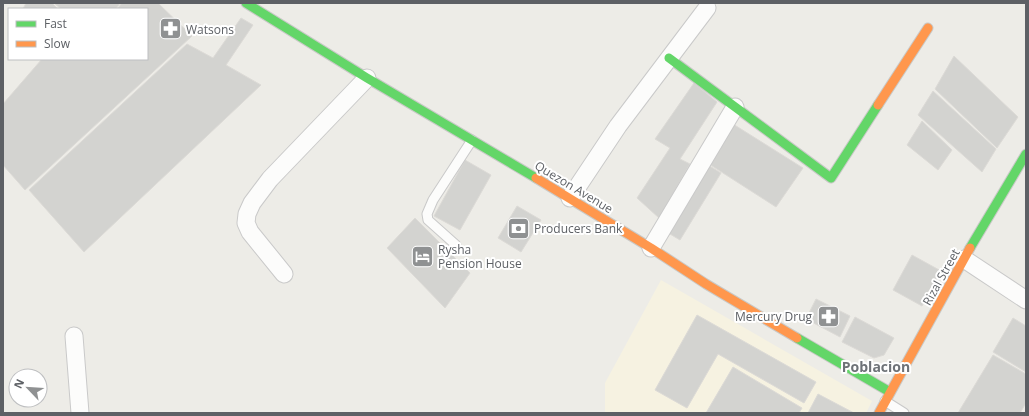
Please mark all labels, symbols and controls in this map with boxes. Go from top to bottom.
legend [8,8,148,60]
text: Fast [44,15,67,32]
pharmacy icon: Watsons [158,16,184,42]
place label: Watsons [186,21,234,38]
text: Slow [44,35,71,52]
street label: Quezon Avenue [532,157,617,217]
bank icon: Producers Bank [505,215,531,241]
place label: Producers Bank [534,220,623,237]
place label: Rysha Pension House [438,241,522,272]
hotel icon: Rysha Pension House [409,243,435,269]
street label: Rizal Street [918,246,964,308]
pharmacy icon: Mercury Drug [815,303,841,329]
place label: Mercury Drug [735,308,812,325]
district label: Poblacion [842,357,910,376]
north arrow [8,368,48,408]
text: N [10,376,27,391]

